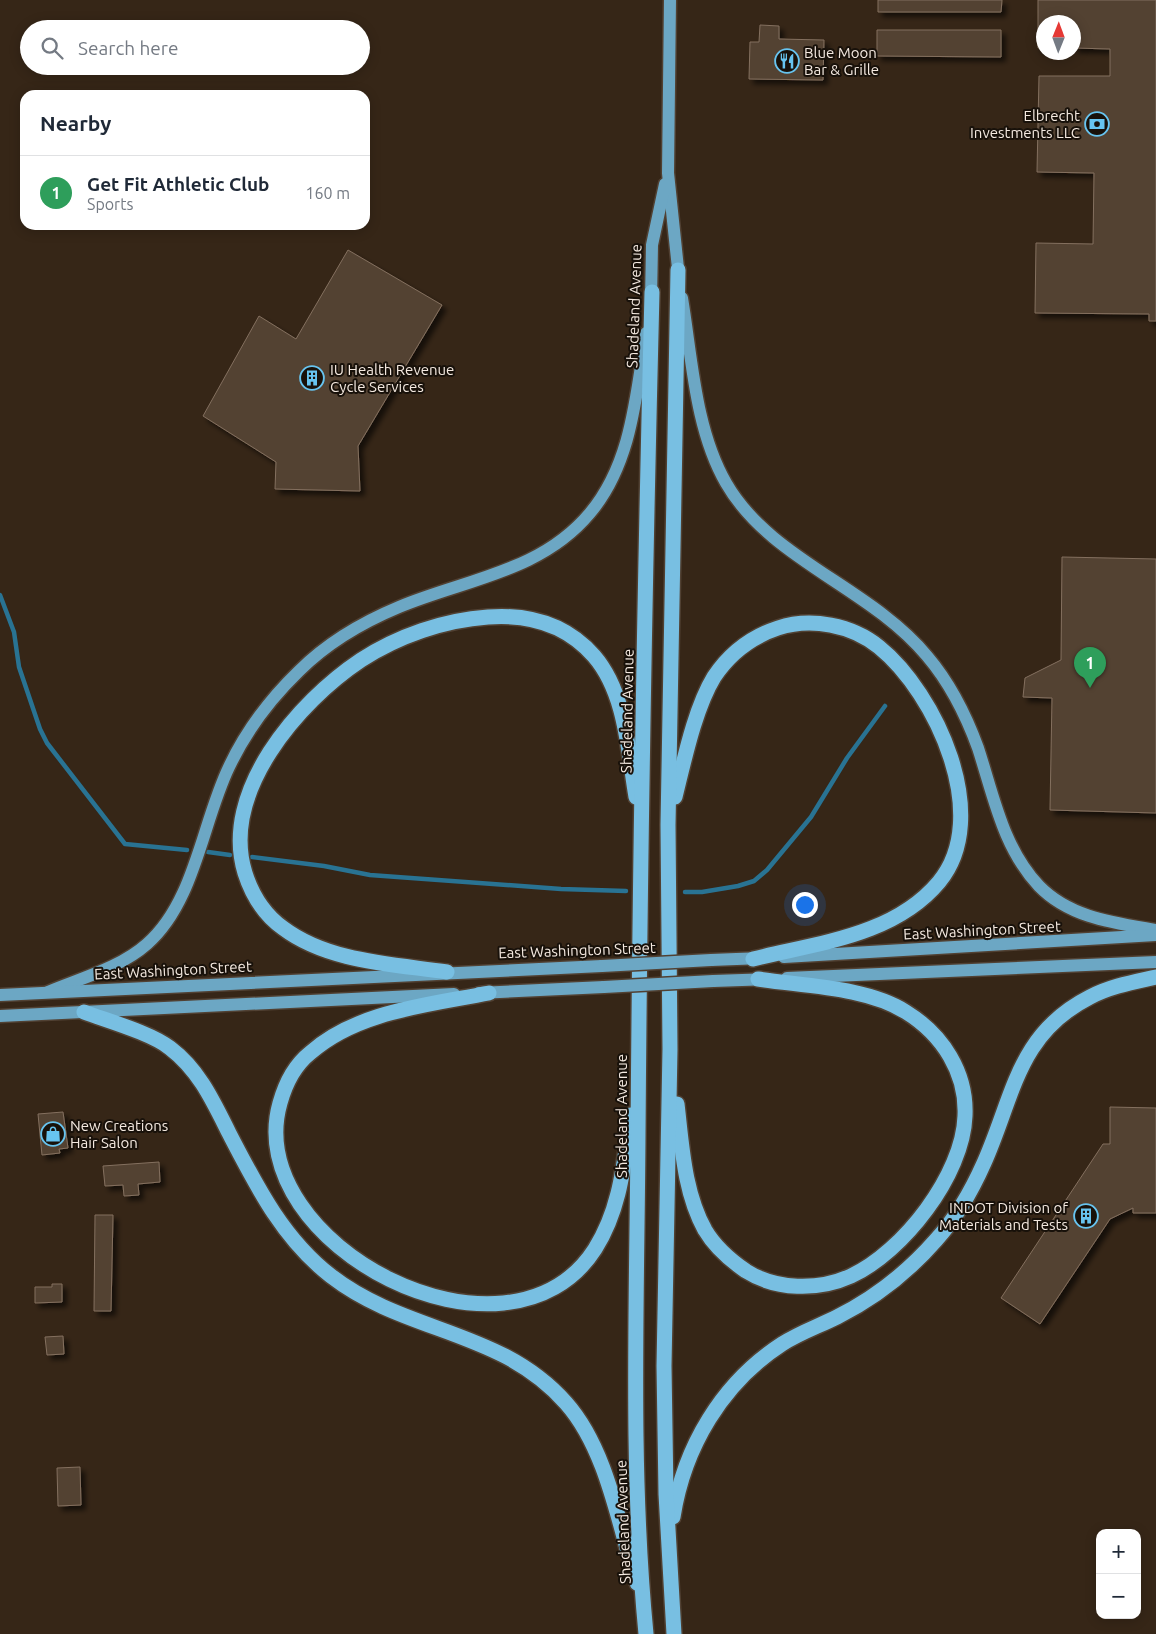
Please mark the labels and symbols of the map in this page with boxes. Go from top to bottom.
north arrow [1036,15,1081,60]
place label: Blue Moon Bar & Grille [804,44,879,78]
restaurant icon: Blue Moon Bar & Grille [774,48,800,74]
place label: Elbrecht Investments LLC [970,107,1080,141]
bank icon: Elbrecht Investments LLC [1084,111,1110,137]
street label: Shadeland Avenue [623,244,645,368]
place label: IU Health Revenue Cycle Services [330,361,454,395]
building icon: IU Health Revenue Cycle Services [299,365,325,391]
pin: 1 [1074,647,1106,688]
street label: Shadeland Avenue [617,649,637,773]
your location [792,892,818,918]
street label: East Washington Street [903,917,1061,943]
street label: East Washington Street [498,939,656,961]
street label: East Washington Street [94,957,252,983]
street label: Shadeland Avenue [613,1054,630,1178]
place label: New Creations Hair Salon [70,1117,168,1151]
shop icon: New Creations Hair Salon [40,1121,66,1147]
place label: INDOT Division of Materials and Tests [939,1199,1068,1233]
building icon: INDOT Division of Materials and Tests [1073,1203,1099,1229]
street label: Shadeland Avenue [612,1460,634,1584]

